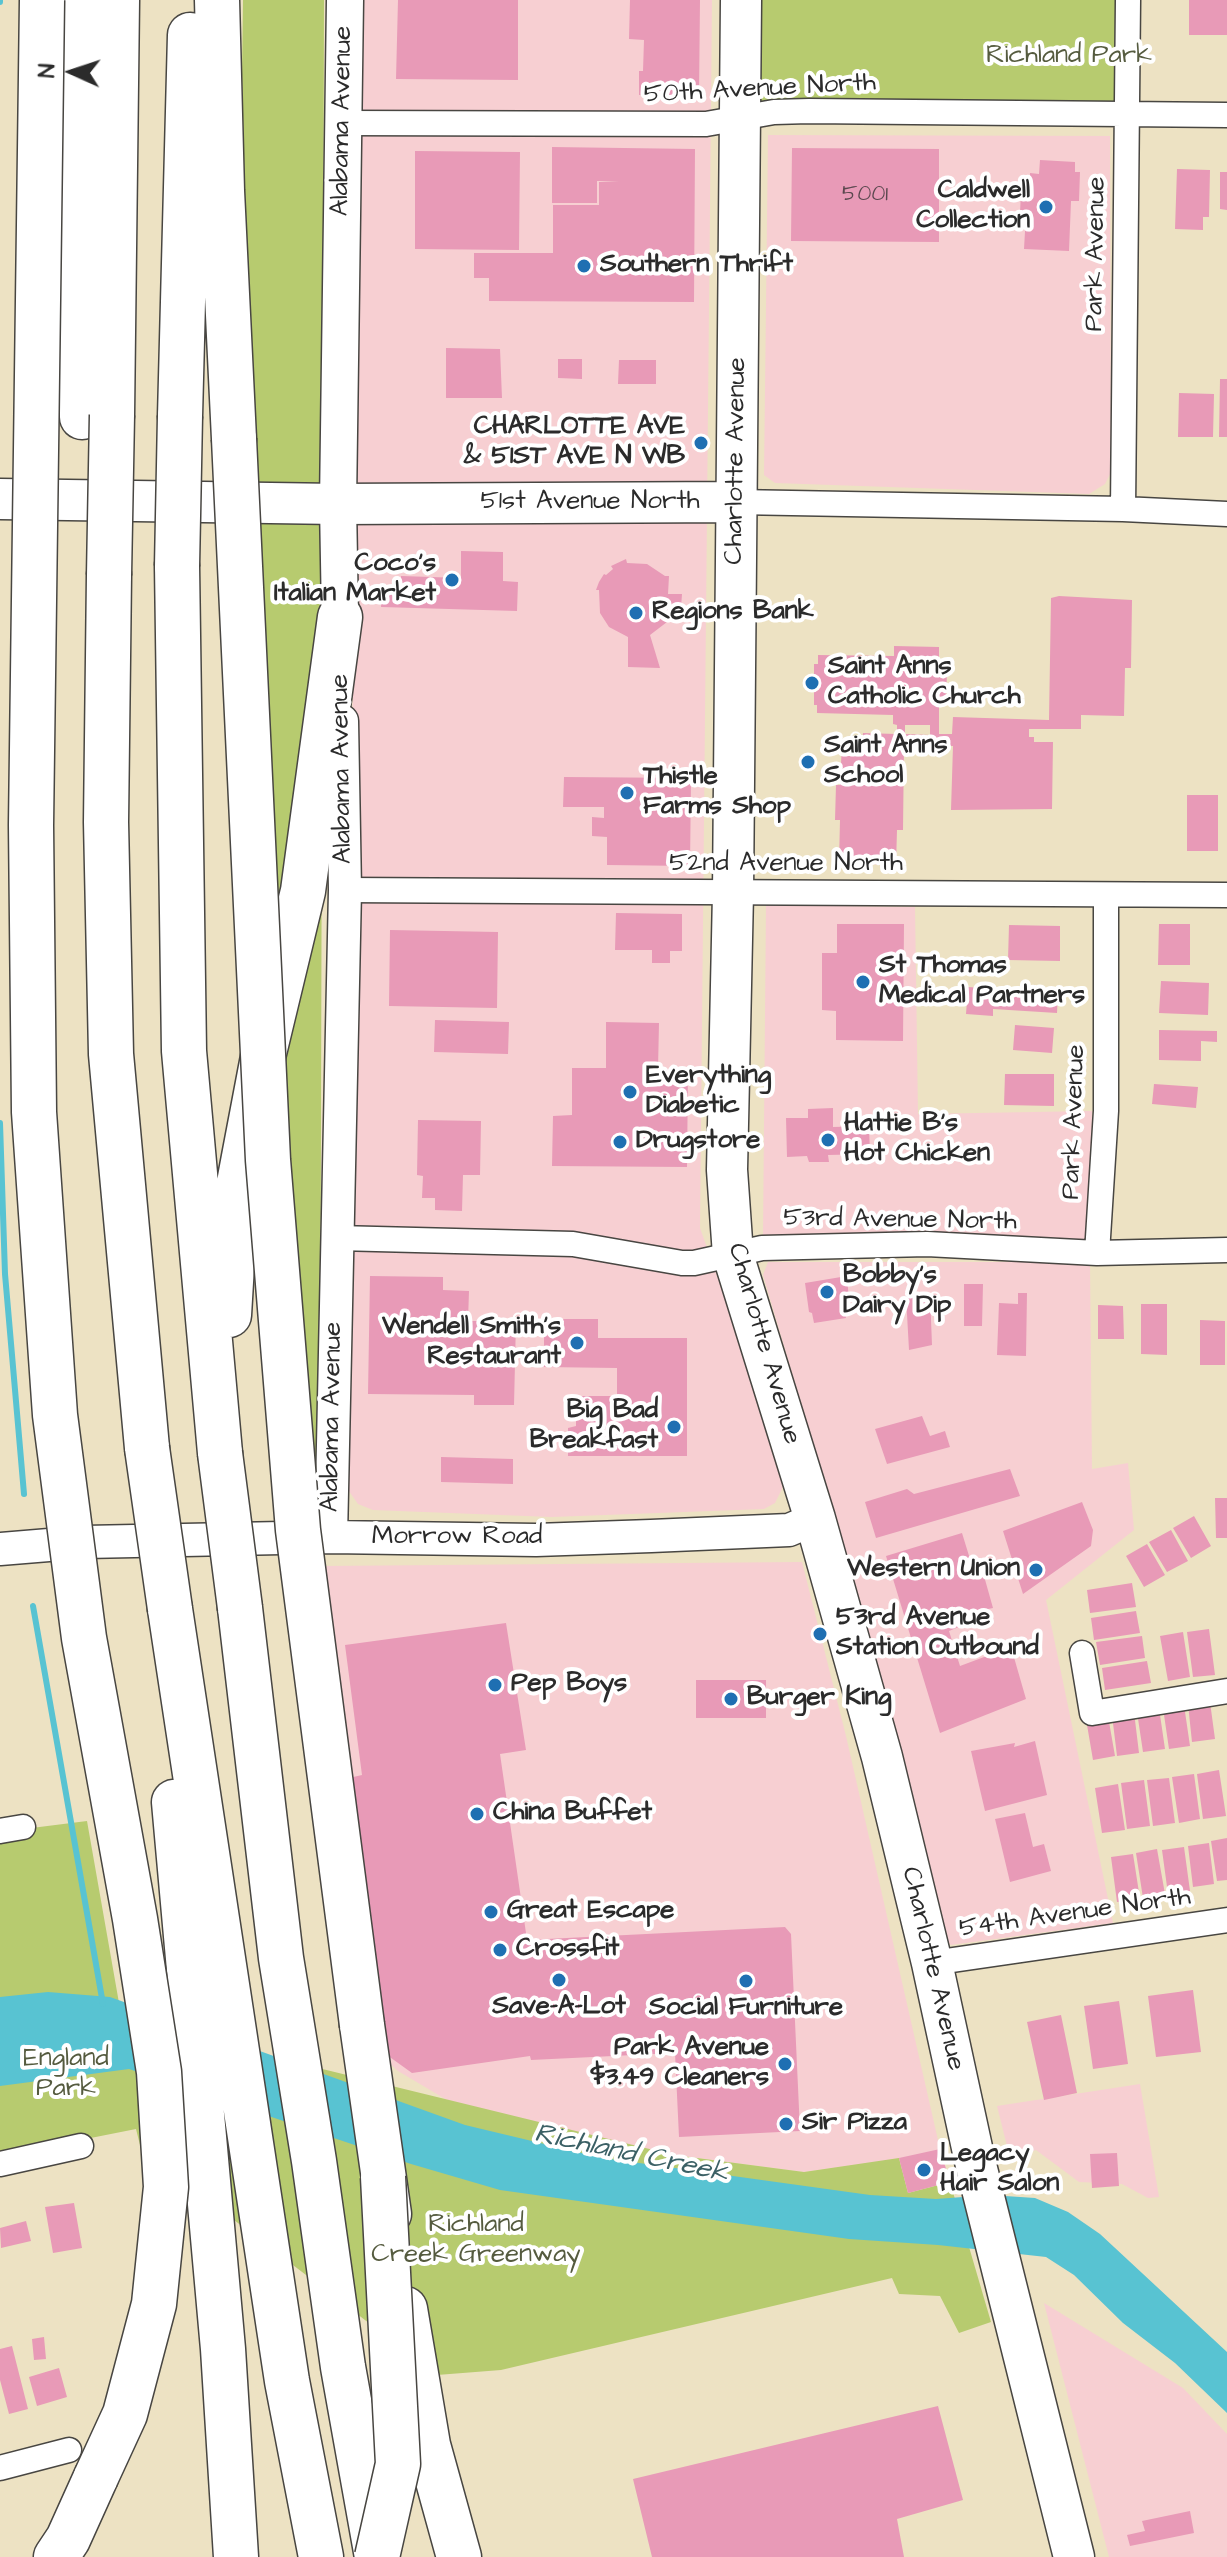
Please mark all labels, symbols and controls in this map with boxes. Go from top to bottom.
street label: Alabama Avenue [326,26,360,216]
north arrow [32,32,112,112]
park label: Richland Park [986,41,1152,73]
text: N [32,63,63,78]
street label: 50th Avenue North [643,68,877,112]
place label: Caldwell Collection [916,176,1030,238]
street label: Park Avenue [1080,176,1114,332]
house number: 5001 [842,182,888,208]
marker: Caldwell Collection [1037,198,1055,216]
place label: Southern Thrift [600,250,793,282]
marker: Southern Thrift [575,257,593,275]
street label: Charlotte Avenue [720,357,754,565]
place label: CHARLOTTE AVE & 51ST AVE N WB [464,412,685,474]
marker: CHARLOTTE AVE & 51ST AVE N WB [692,434,710,452]
street label: 51st Avenue North [480,487,700,519]
place label: Coco's Italian Market [274,549,436,610]
marker: Coco's Italian Market [443,571,461,589]
place label: Regions Bank [652,597,814,629]
marker: Regions Bank [627,604,645,622]
place label: Saint Anns Catholic Church [828,652,1021,714]
street label: Alabama Avenue [326,674,360,864]
marker: Saint Anns Catholic Church [803,674,821,692]
place label: Saint Anns School [824,731,948,792]
marker: Saint Anns School [799,753,817,771]
place label: Thistle Farms Shop [643,762,791,824]
marker: Thistle Farms Shop [618,784,636,802]
street label: 52nd Avenue North [669,849,903,881]
place label: St Thomas Medical Partners [879,951,1085,1012]
marker: St Thomas Medical Partners [854,973,872,991]
street label: Park Avenue [1057,1044,1093,1200]
place label: Everything Diabetic [646,1061,771,1122]
marker: Everything Diabetic [621,1083,639,1101]
place label: Hattie B's Hot Chicken [844,1109,990,1170]
place label: Drugstore [636,1126,760,1158]
marker: Hattie B's Hot Chicken [819,1131,837,1149]
marker: Drugstore [611,1133,629,1151]
street label: 53rd Avenue North [783,1203,1017,1239]
street label: Charlotte Avenue [719,1240,807,1448]
place label: Bobby's Dairy Dip [843,1261,951,1322]
marker: Bobby's Dairy Dip [818,1283,836,1301]
place label: Wendell Smith's Restaurant [382,1312,561,1374]
street label: Alabama Avenue [316,1322,350,1512]
marker: Wendell Smith's Restaurant [568,1334,586,1352]
place label: Big Bad Breakfast [530,1396,658,1458]
marker: Big Bad Breakfast [665,1418,683,1436]
street label: Morrow Road [372,1522,542,1554]
place label: Western Union [847,1554,1020,1586]
marker: Western Union [1027,1561,1045,1579]
place label: 53rd Avenue Station Outbound [836,1603,1039,1664]
marker: 53rd Avenue Station Outbound [811,1625,829,1643]
place label: Pep Boys [511,1669,627,1701]
marker: Pep Boys [486,1676,504,1694]
place label: Burger King [747,1683,891,1715]
marker: Burger King [722,1690,740,1708]
place label: China Buffet [493,1798,652,1830]
marker: China Buffet [468,1805,486,1823]
street label: Charlotte Avenue [893,1864,971,2074]
street label: 54th Avenue North [957,1882,1193,1946]
place label: Great Escape [507,1896,674,1928]
marker: Great Escape [482,1903,500,1921]
place label: Crossfit [516,1934,619,1966]
marker: Crossfit [491,1941,509,1959]
marker: Save-A-Lot [550,1971,568,1989]
marker: Social Furniture [737,1972,755,1990]
place label: Save-A-Lot [492,1992,626,2024]
place label: Social Furniture [649,1993,843,2025]
place label: Park Avenue $3.49 Cleaners [590,2033,769,2094]
park label: England Park [23,2044,109,2106]
marker: Park Avenue $3.49 Cleaners [776,2055,794,2073]
place label: Sir Pizza [802,2108,907,2140]
marker: Sir Pizza [777,2115,795,2133]
water label: Richland Creek [531,2118,731,2192]
place label: Legacy Hair Salon [940,2139,1059,2200]
marker: Legacy Hair Salon [915,2161,933,2179]
park label: Richland Creek Greenway [371,2210,581,2272]

